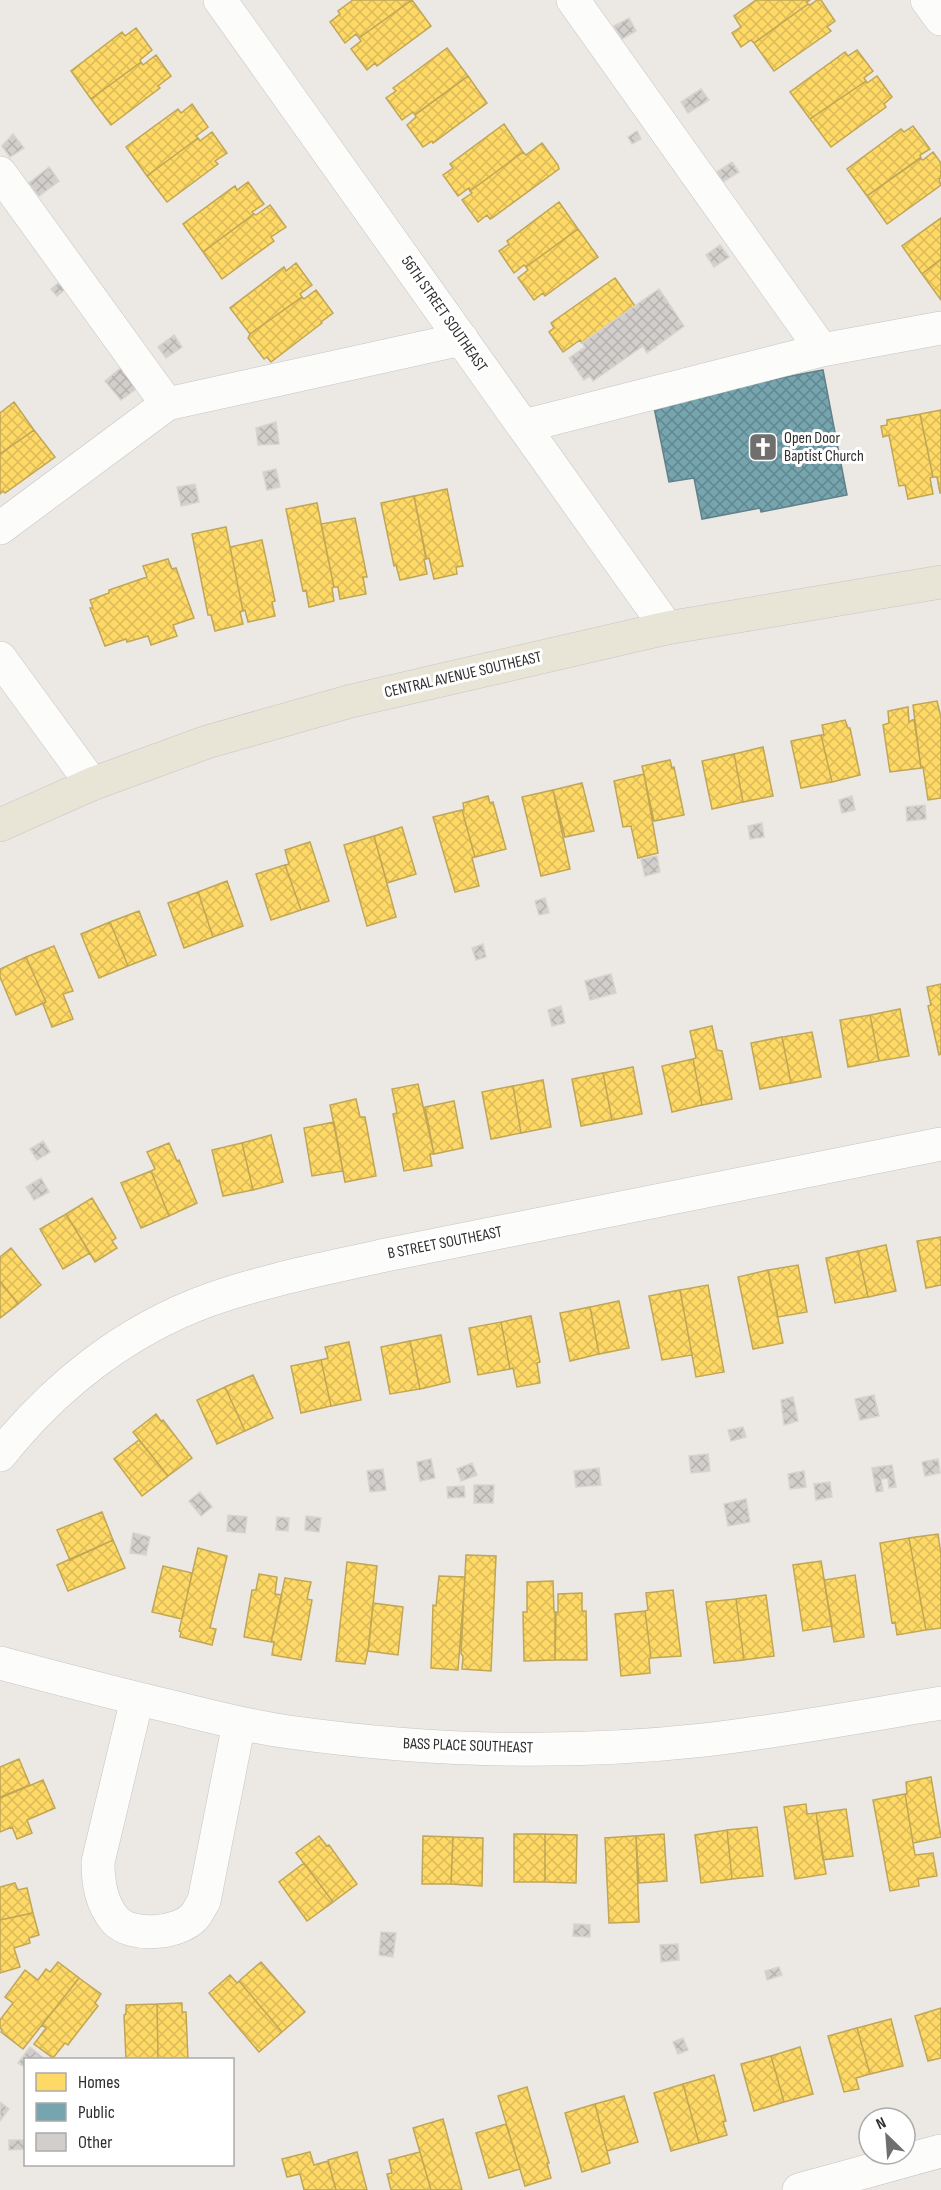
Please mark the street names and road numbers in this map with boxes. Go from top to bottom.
street label: 56TH STREET SOUTHEAST [397,252,491,376]
street label: CENTRAL AVENUE SOUTHEAST [383,648,544,702]
street label: B STREET SOUTHEAST [386,1222,504,1263]
street label: BASS PLACE SOUTHEAST [403,1734,534,1758]

